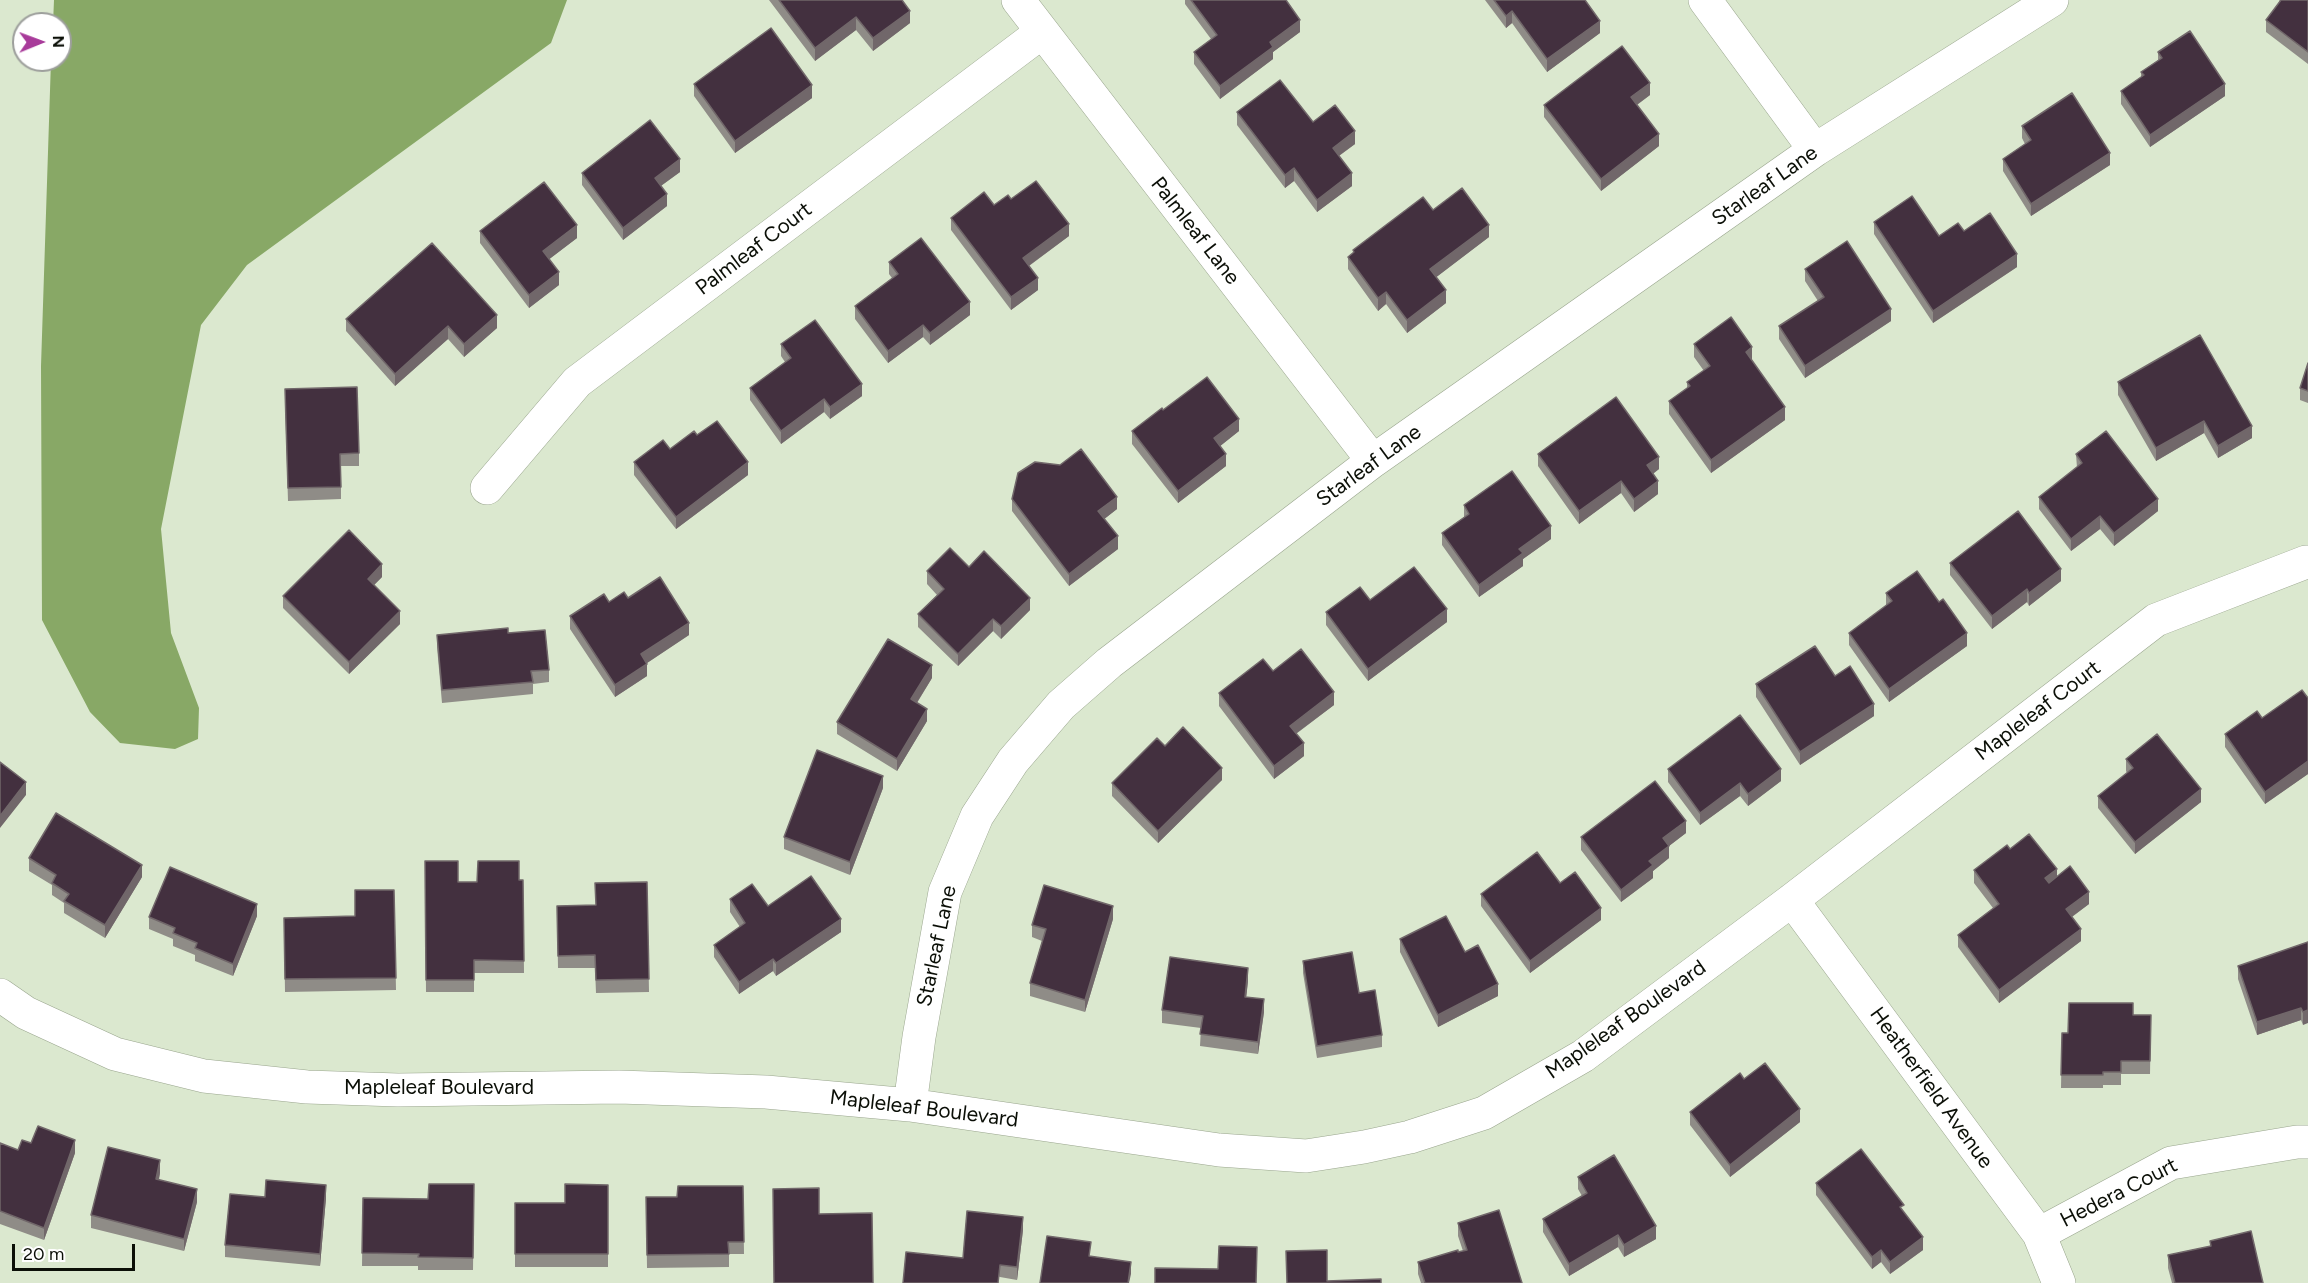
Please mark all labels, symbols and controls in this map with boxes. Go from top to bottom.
north arrow [12,12,72,72]
text: N [49,35,68,48]
street label: Starleaf Lane [1707,140,1823,232]
street label: Palmleaf Lane [1145,172,1245,290]
street label: Palmleaf Court [691,197,817,301]
street label: Starleaf Lane [1312,420,1426,512]
street label: Mapleleaf Court [1970,656,2106,766]
street label: Starleaf Lane [912,883,962,1009]
street label: Mapleleaf Boulevard [1541,955,1711,1085]
street label: Heatherfield Avenue [1864,1002,1998,1174]
street label: Mapleleaf Boulevard [344,1075,534,1101]
street label: Mapleleaf Boulevard [828,1085,1020,1133]
street label: Hedera Court [2056,1153,2182,1233]
scale bar [15,1232,138,1270]
text: 20 m [23,1243,64,1265]

